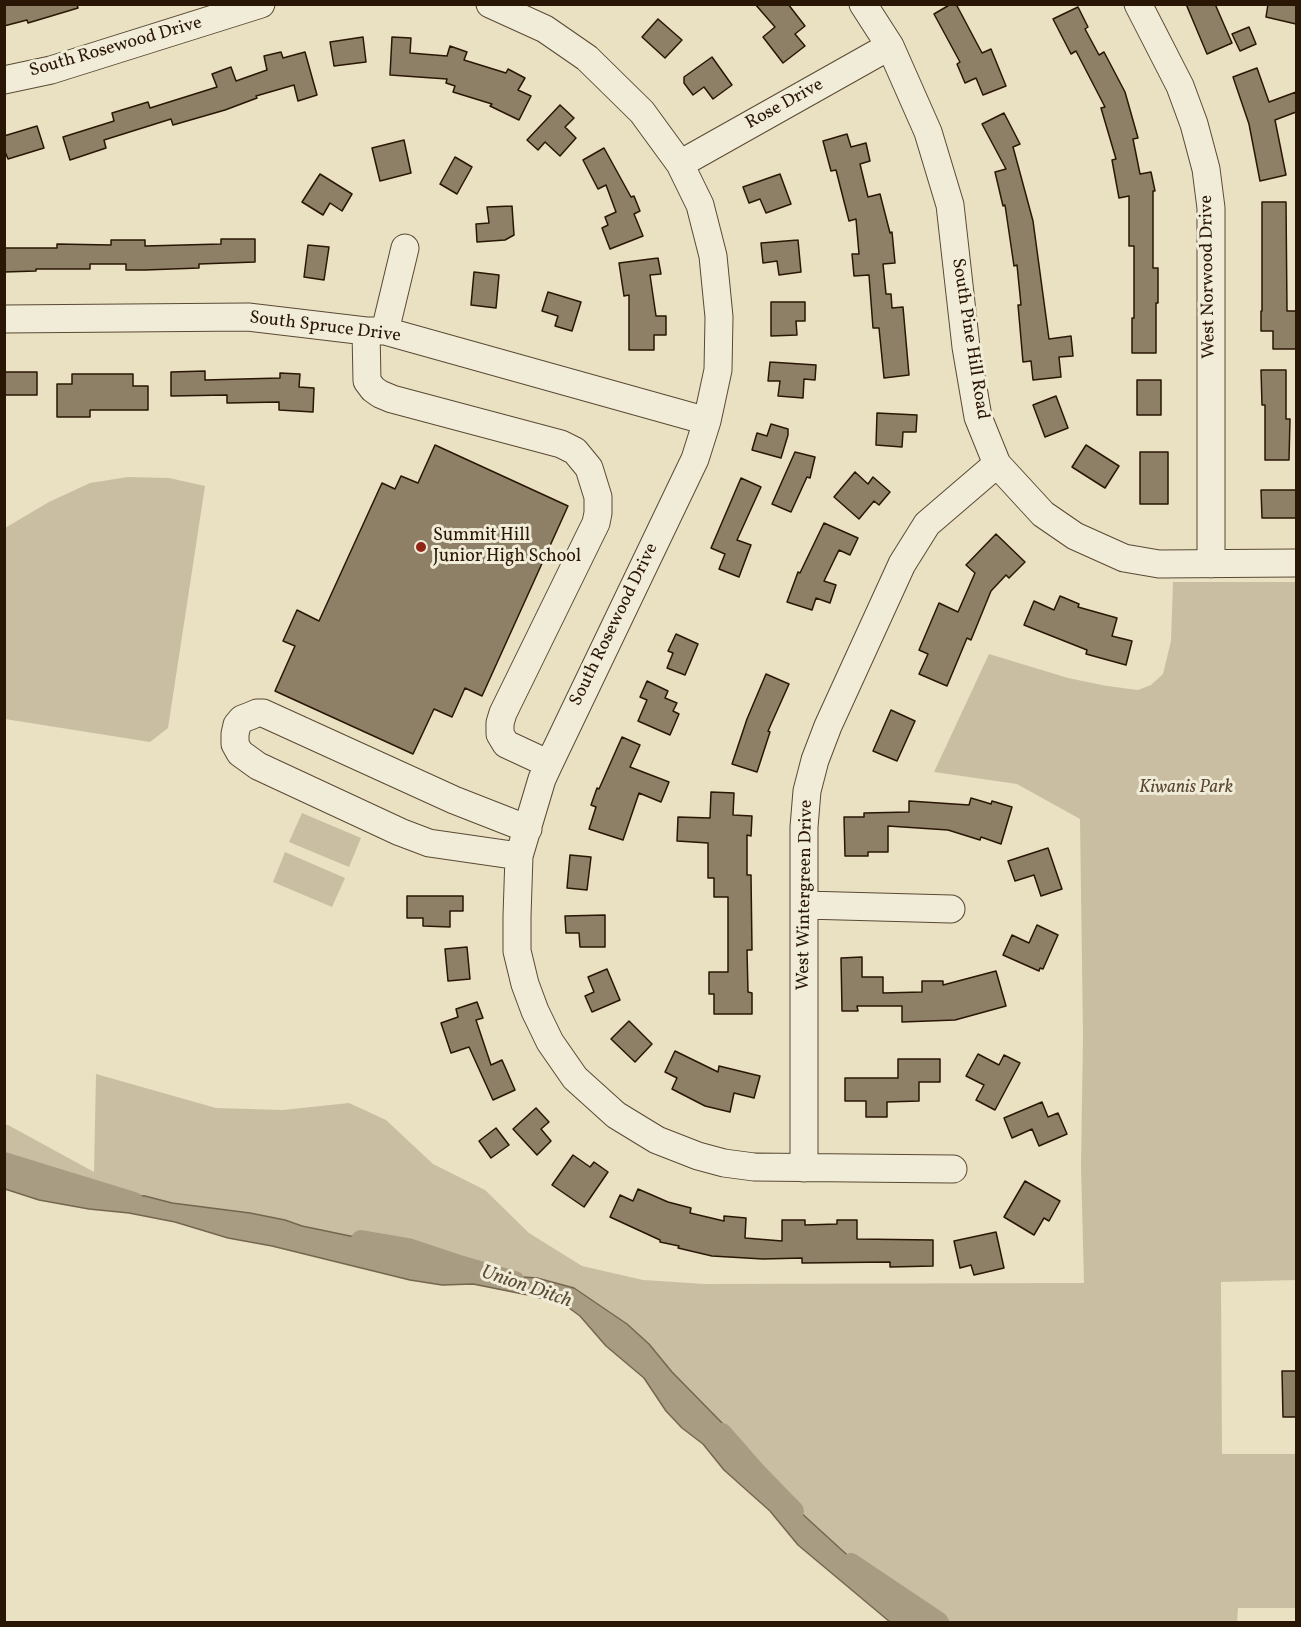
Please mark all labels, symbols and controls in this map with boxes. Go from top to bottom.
street label: South Rosewood Drive [27,13,205,83]
street label: Rose Drive [742,75,828,135]
street label: West Norwood Drive [1197,195,1221,359]
street label: South Pine Hill Road [946,257,992,421]
street label: South Spruce Drive [248,308,402,348]
place label: Summit Hill Junior High School [433,526,581,568]
marker: Summit Hill Junior High School [414,540,428,554]
street label: South Rosewood Drive [566,540,664,710]
park label: Kiwanis Park [1139,778,1233,800]
street label: West Wintergreen Drive [794,799,818,991]
water label: Union Ditch [478,1261,574,1315]

